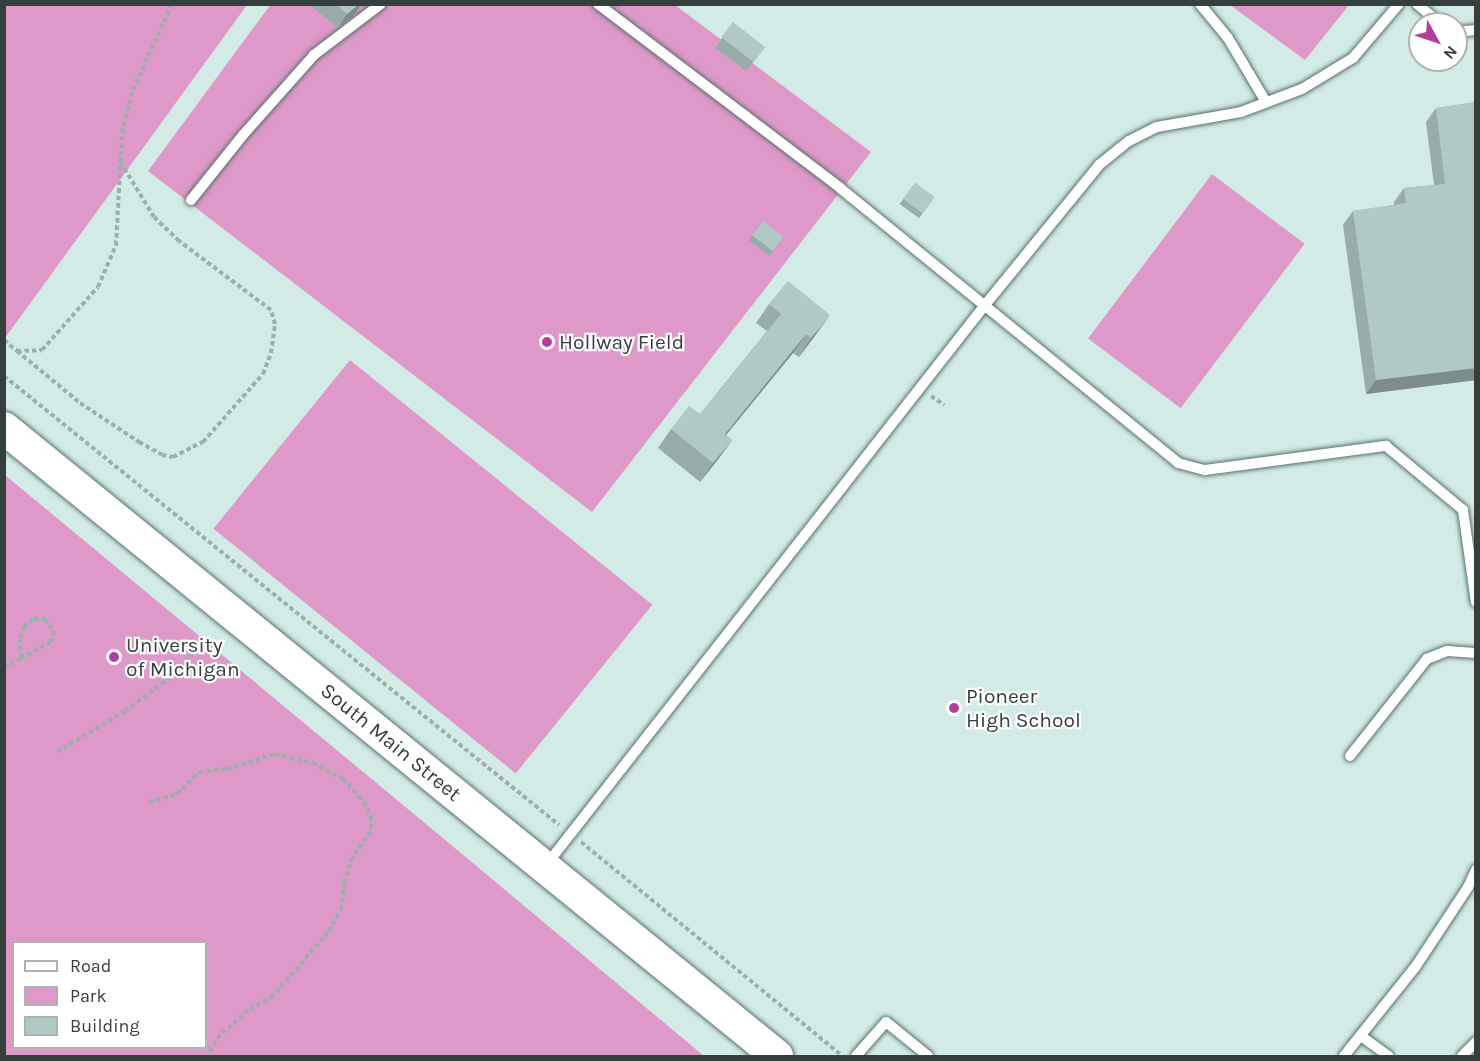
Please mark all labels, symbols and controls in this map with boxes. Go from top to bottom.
north arrow [1408,12,1468,72]
text: N [1440,42,1462,63]
place label: Hollway Field [559,329,684,355]
marker: Hollway Field [540,335,554,349]
place label: University of Michigan [126,632,240,682]
marker: University of Michigan [107,650,121,664]
street label: South Main Street [316,678,466,806]
place label: Pioneer High School [966,683,1081,733]
marker: Pioneer High School [947,701,961,715]
legend [12,941,207,1049]
text: Road [70,955,111,977]
text: Park [70,985,107,1007]
text: Building [70,1015,140,1037]

